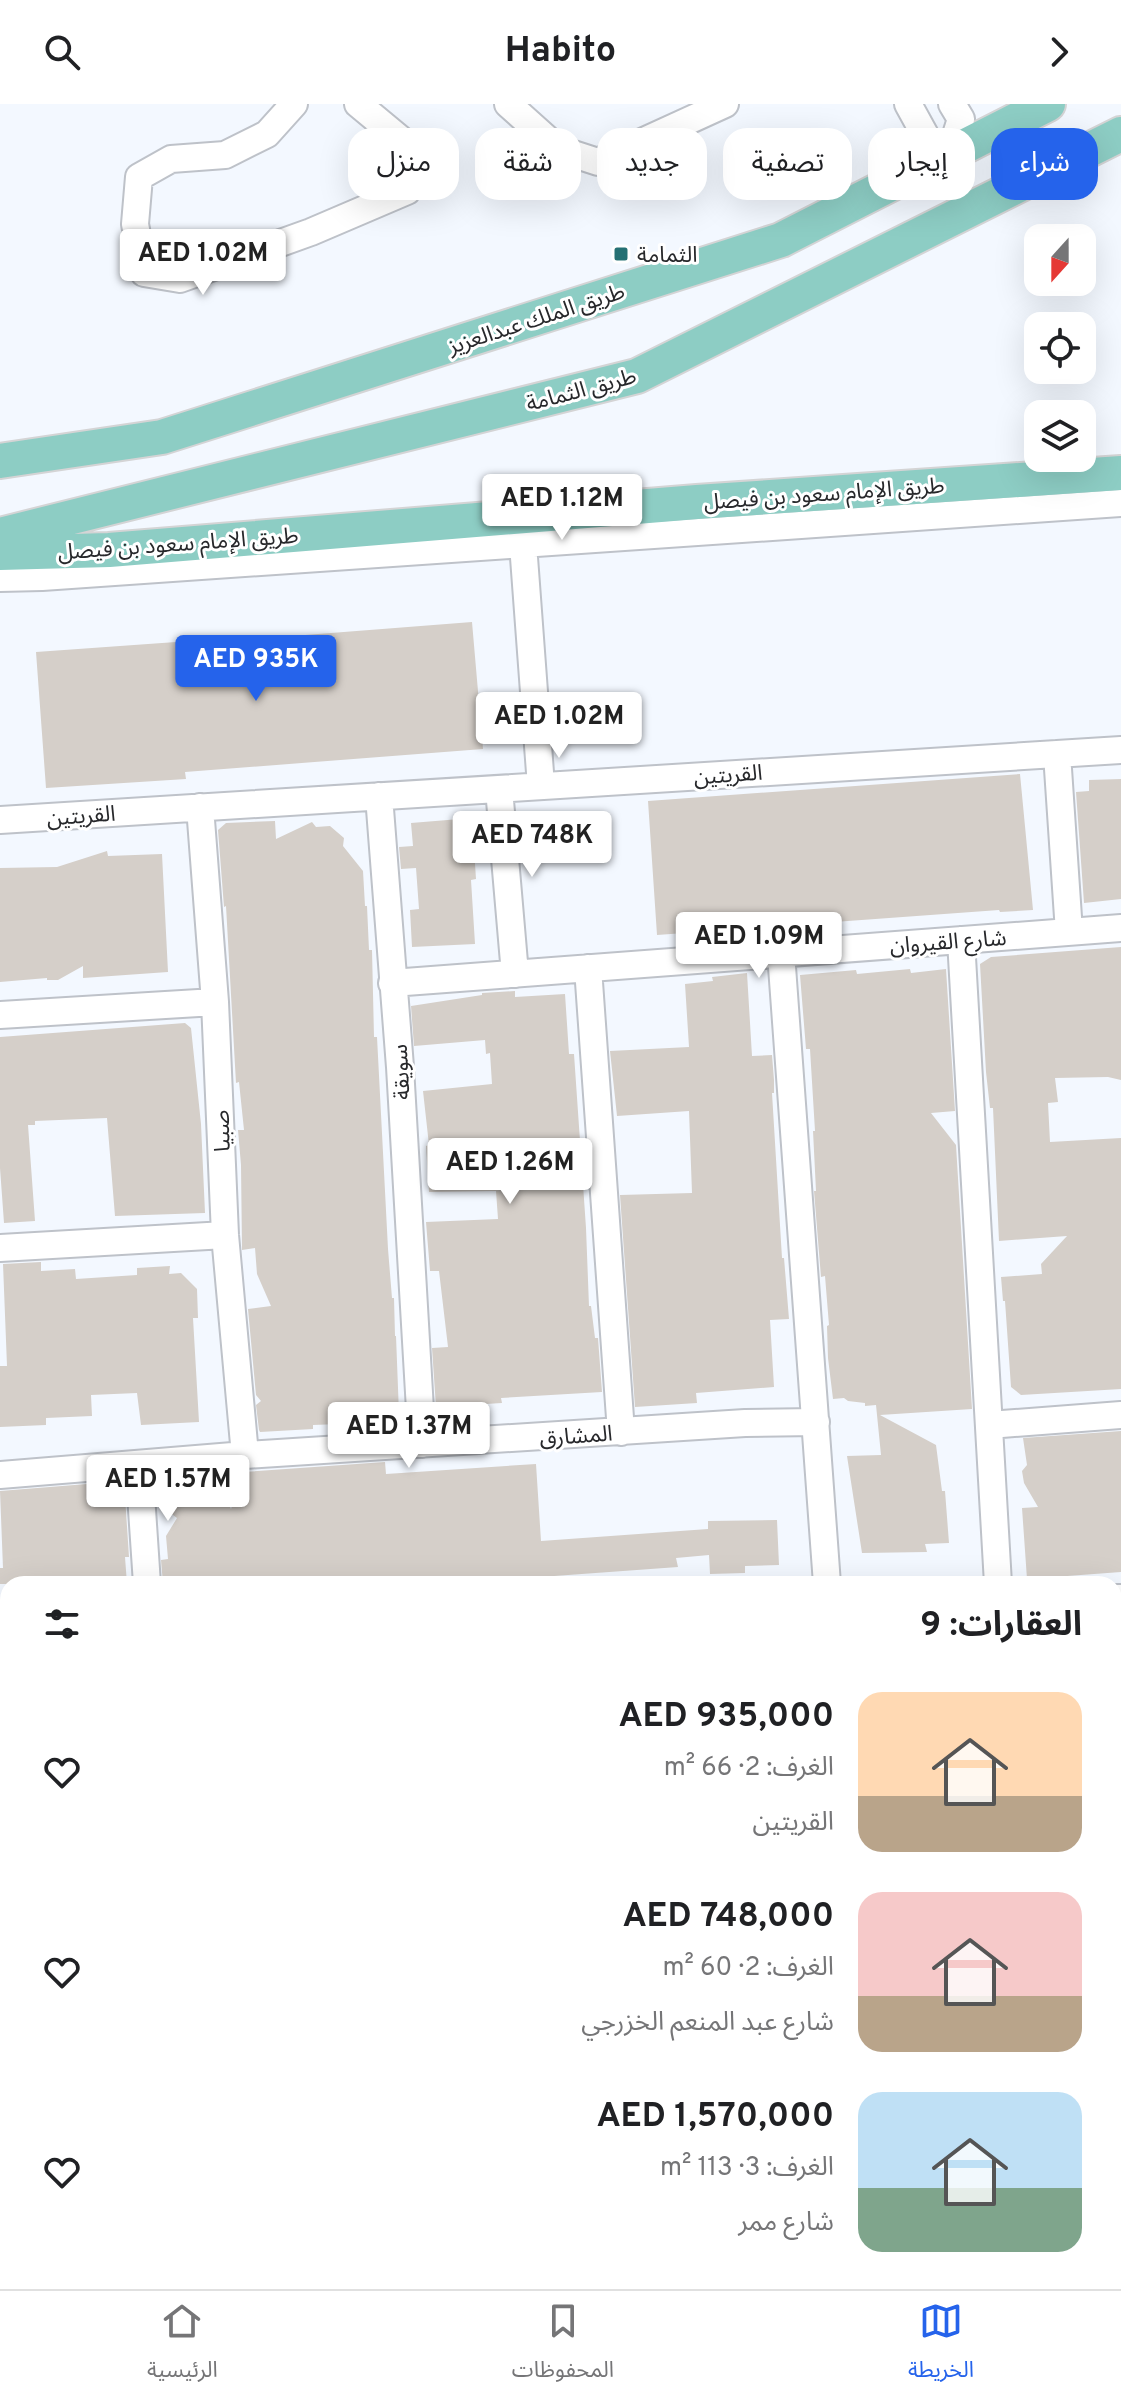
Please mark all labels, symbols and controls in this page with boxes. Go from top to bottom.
text: Habito [505,29,616,75]
icon: search [40,30,84,74]
icon: forward [1037,30,1081,74]
chip: منزل [348,128,459,200]
chip: شقة [475,128,581,200]
chip: جديد [597,128,707,200]
chip: تصفية [723,128,852,200]
chip: إيجار [868,128,975,200]
chip: شراء [991,128,1098,200]
north arrow [1024,224,1096,296]
map controls [1024,224,1096,472]
pin: AED 1.02M [111,229,295,297]
text: AED 1.02M [138,238,268,271]
place label: الثمامة [637,243,698,270]
marker: الثمامة [612,245,630,263]
street label: طريق الملك عبدالعزيز [444,279,629,362]
button: locate [1024,312,1096,384]
street label: طريق الثمامة [524,364,640,419]
button: layers [1024,400,1096,472]
pin: AED 1.12M [470,474,654,542]
street label: طريق الإمام سعود بن فيصل [703,474,945,518]
text: AED 1.12M [500,483,624,516]
street label: طريق الإمام سعود بن فيصل [57,524,299,568]
pin: AED 935K [173,635,339,703]
text: AED 935K [193,644,319,677]
pin: AED 1.02M [467,692,651,760]
text: AED 1.02M [494,701,624,734]
street label: القريتين [693,761,764,792]
street label: القريتين [46,802,117,833]
pin: AED 748K [449,811,615,879]
text: AED 748K [471,820,593,853]
pin: AED 1.09M [667,912,851,980]
text: AED 1.09M [694,921,824,954]
street label: شارع القيروان [889,926,1008,962]
street label: سويقة [388,1043,417,1100]
street label: صبيا [209,1109,238,1152]
pin: AED 1.26M [418,1138,602,1206]
text: AED 1.26M [445,1147,575,1180]
pin: AED 1.37M [317,1402,501,1470]
text: AED 1.37M [346,1411,472,1444]
street label: المشارق [539,1421,614,1454]
pin: AED 1.57M [76,1455,260,1523]
text: AED 1.57M [104,1464,232,1497]
icon: filters [40,1602,84,1646]
text: العقارات: 9 [920,1605,1082,1648]
text: AED 935,000 [618,1696,834,1739]
icon: home [922,1724,1018,1820]
icon: heart [40,1750,84,1794]
text: الغرف: 2 · 66 m² [664,1752,834,1785]
text: القريتين [753,1807,834,1840]
text: AED 748,000 [622,1896,834,1939]
icon: home [922,1924,1018,2020]
icon: heart [40,1950,84,1994]
text: الغرف: 2 · 60 m² [663,1952,834,1985]
text: شارع عبد المنعم الخزرجي [581,2007,834,2040]
text: AED 1,570,000 [597,2096,834,2139]
icon: home [922,2124,1018,2220]
icon: heart [40,2150,84,2194]
text: الغرف: 3 · 113 m² [660,2152,834,2185]
text: شارع ممر [738,2207,834,2240]
tab: الرئيسية [147,2299,218,2393]
tab: المحفوظات [512,2299,614,2393]
tab: الخريطة [908,2299,974,2393]

